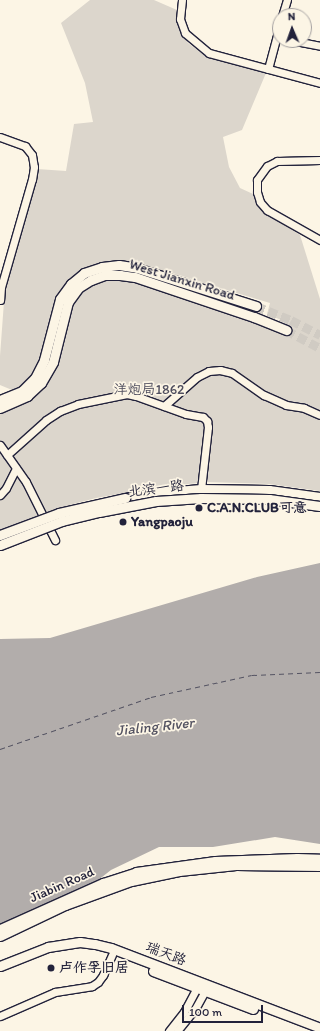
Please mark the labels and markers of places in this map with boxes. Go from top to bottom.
place label: C.A.N.CLUB可意 [207,500,307,516]
marker: C.A.N.CLUB可意 [194,503,204,513]
place label: Yangpaoju [131,514,193,530]
marker: Yangpaoju [118,517,128,527]
place label: 卢作孚旧居 [59,960,129,976]
marker: 卢作孚旧居 [46,963,56,973]

